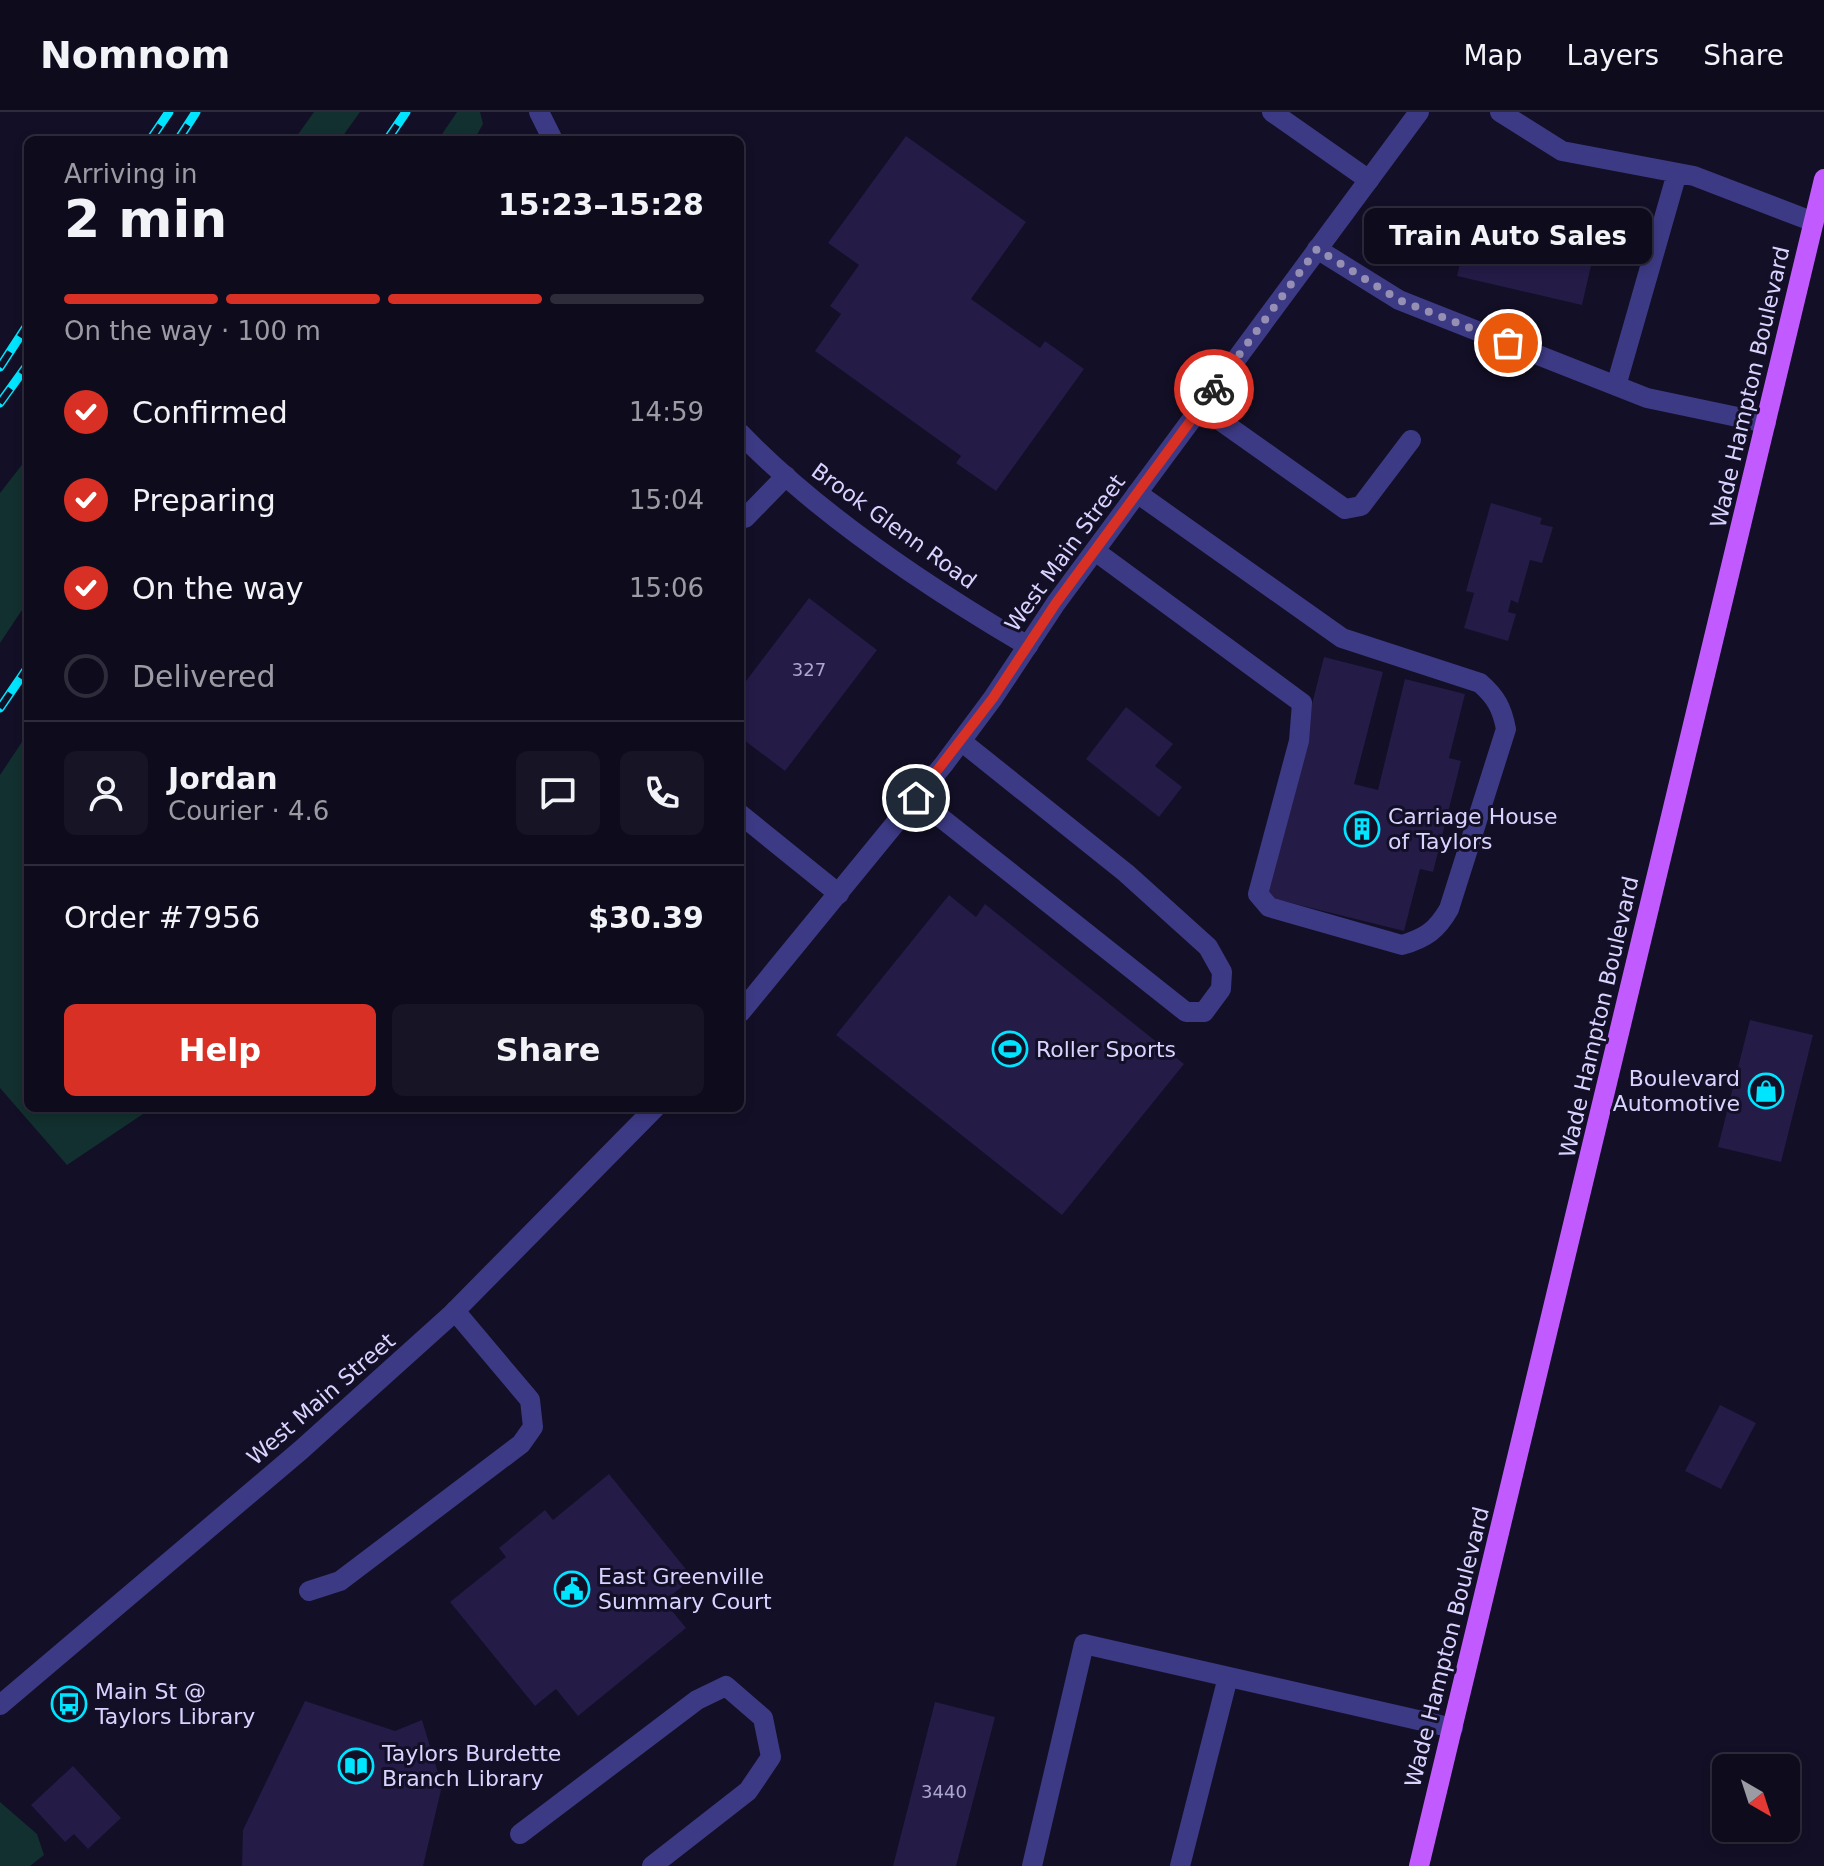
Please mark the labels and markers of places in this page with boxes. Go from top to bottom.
callout: Train Auto Sales [1364,207,1652,263]
pin [1474,309,1542,377]
pin [882,764,950,832]
place label: Carriage House of Taylors [1388,804,1558,854]
building icon: Carriage House of Taylors [1343,810,1381,848]
sports icon: Roller Sports [991,1030,1029,1068]
place label: Roller Sports [1036,1037,1176,1062]
place label: Boulevard Automotive [1613,1066,1740,1116]
shop icon: Boulevard Automotive [1747,1072,1785,1110]
place label: East Greenville Summary Court [598,1564,772,1614]
public building icon: East Greenville Summary Court [553,1570,591,1608]
place label: Main St @ Taylors Library [94,1679,255,1729]
bus stop icon: Main St @ Taylors Library [50,1685,88,1723]
place label: Taylors Burdette Branch Library [381,1741,561,1791]
library icon: Taylors Burdette Branch Library [337,1747,375,1785]

